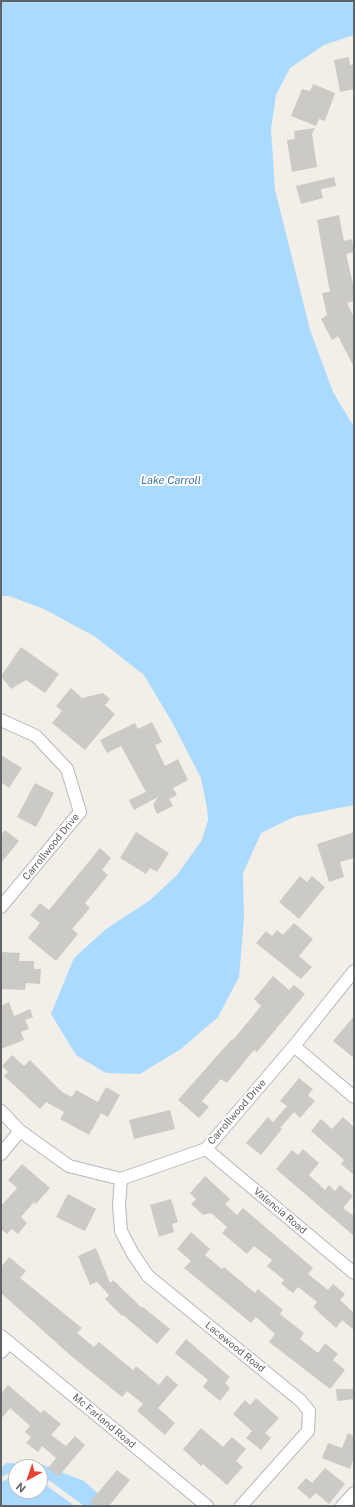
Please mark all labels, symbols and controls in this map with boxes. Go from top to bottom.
water label: Lake Carroll [141,474,201,488]
street label: Carrollwood Drive [20,811,82,883]
street label: Carrollwood Drive [205,1077,269,1147]
street label: Valencia Road [251,1185,309,1237]
street label: Lacewood Road [203,1319,267,1375]
street label: Mc Farland Road [70,1391,138,1451]
north arrow [8,1459,48,1499]
text: N [14,1480,28,1495]

